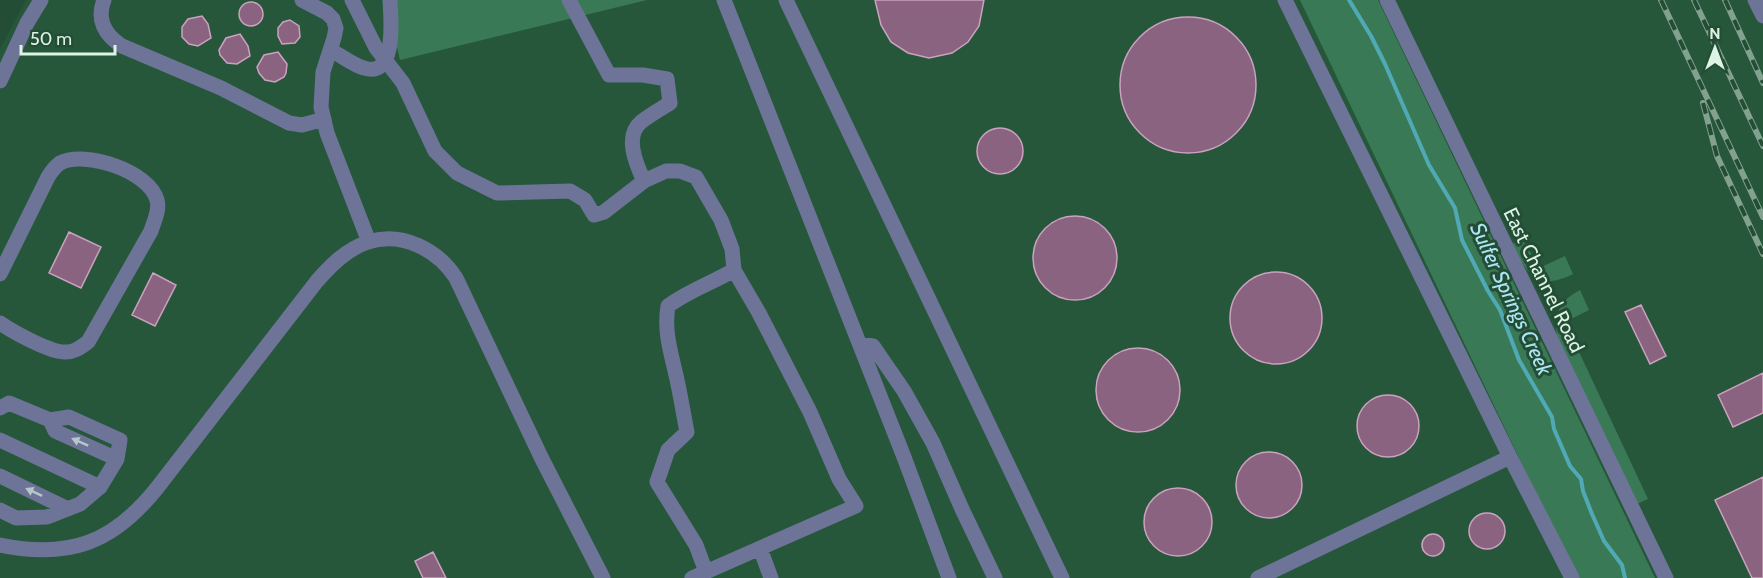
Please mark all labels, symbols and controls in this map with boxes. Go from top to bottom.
scale bar [21,18,116,56]
north arrow [1685,18,1745,78]
text: N [1709,24,1721,43]
text: 50 m [30,28,72,50]
street label: East Channel Road [1499,204,1589,356]
water label: Sulfer Springs Creek [1465,219,1558,380]
one-way arrow [71,437,89,447]
one-way arrow [26,488,43,497]

